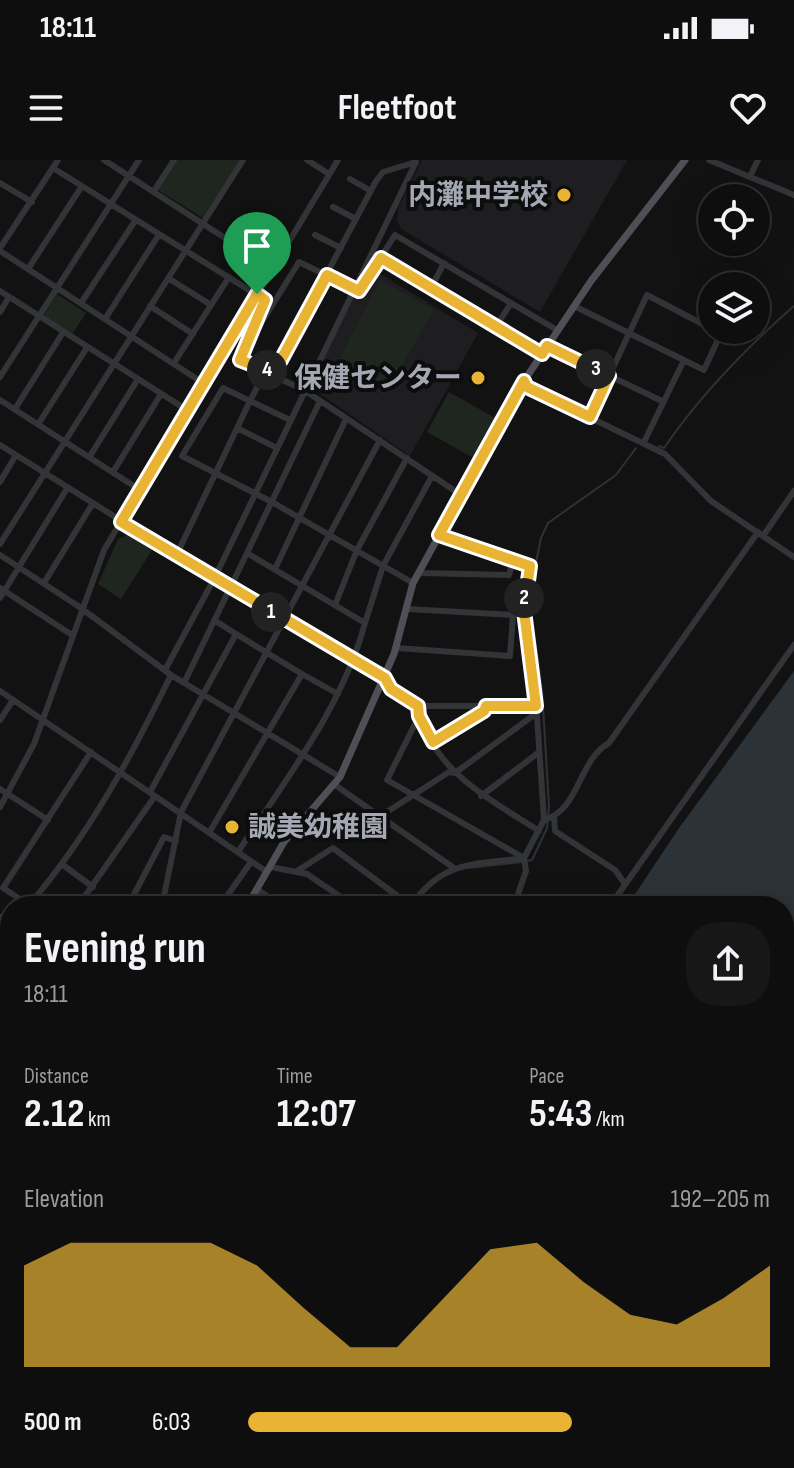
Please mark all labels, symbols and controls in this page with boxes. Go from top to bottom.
text: 18:11 [40,10,96,46]
icon: menu [24,86,68,130]
icon: heart [726,86,770,130]
text: Fleetfoot [338,87,456,130]
place label: 内灘中学校 [408,179,548,212]
map controls [698,184,770,344]
button: locate [698,184,770,256]
marker: 内灘中学校 [555,186,573,204]
pin [223,212,291,294]
icon: arrive [235,224,279,268]
button: layers [698,272,770,344]
pin: 3 [576,349,616,389]
pin: 4 [247,350,287,390]
text: 3 [591,355,601,382]
text: 4 [262,356,272,383]
place label: 保健センター [294,362,462,395]
marker: 保健センター [469,369,487,387]
pin: 2 [504,578,544,618]
text: 2 [519,584,529,611]
pin: 1 [251,592,291,632]
text: 1 [267,598,275,625]
place label: 誠美幼稚園 [248,811,388,844]
marker: 誠美幼稚園 [223,818,241,836]
text: Evening run [24,922,206,975]
button: share [686,922,770,1006]
text: 18:11 [24,979,68,1010]
text: Distance [24,1063,89,1090]
text: Time [277,1063,313,1090]
text: Pace [529,1063,564,1090]
text: 2.12 [24,1090,85,1138]
text: 12:07 [277,1090,356,1138]
text: 5:43 [529,1090,592,1138]
text: km [85,1106,111,1133]
text: /km [592,1106,625,1133]
text: Elevation [24,1184,104,1215]
text: 192–205 m [671,1184,770,1215]
text: 500 m [24,1407,81,1438]
text: 6:03 [152,1407,191,1438]

